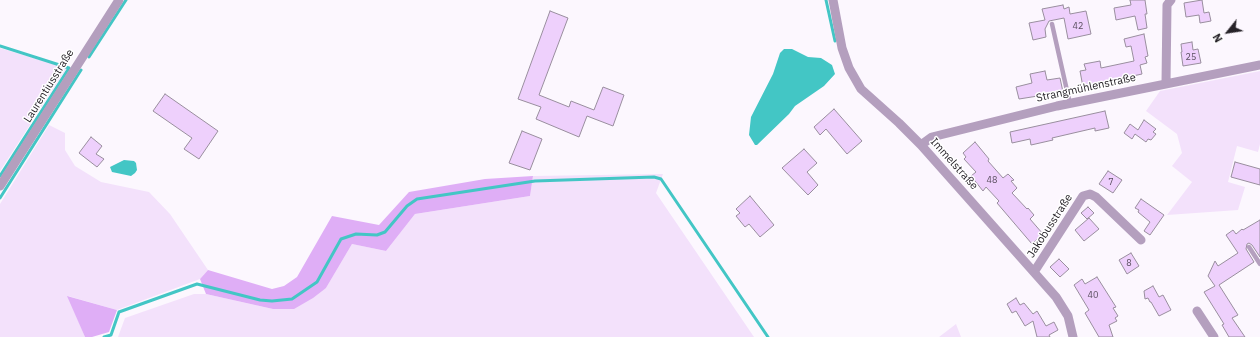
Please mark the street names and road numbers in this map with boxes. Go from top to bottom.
street label: Laurentiusstraße [21,47,77,125]
street label: Strangmühlenstraße [1035,71,1137,105]
street label: Immelstraße [927,136,981,192]
street label: Jakobusstraße [1025,192,1075,260]

